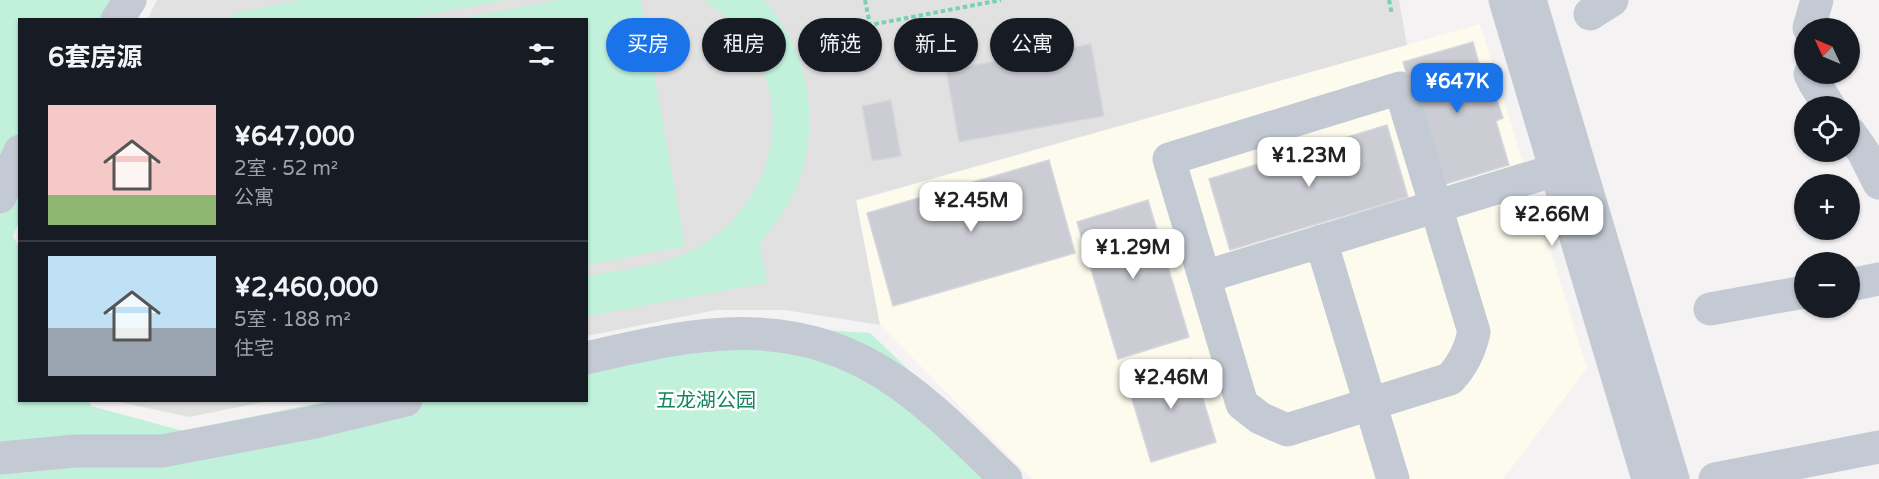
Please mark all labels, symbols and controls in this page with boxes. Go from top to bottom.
chip: 买房 [606,18,690,72]
chip: 租房 [702,18,786,72]
chip: 筛选 [798,18,882,72]
chip: 新上 [894,18,978,72]
chip: 公寓 [990,18,1074,72]
north arrow [1794,18,1860,84]
map controls [1794,18,1860,318]
icon: filters [525,38,558,71]
text: 6套房源 [48,42,142,73]
pin: ¥647K [1415,63,1499,114]
text: ¥647K [1425,70,1489,94]
button: locate [1794,96,1860,162]
text: ¥647,000 [234,121,355,152]
icon: home [96,129,168,201]
pin: ¥1.23M [1260,137,1358,188]
text: ¥1.23M [1271,144,1347,168]
text: 2室 · 52 m² [234,157,338,181]
button: + [1794,174,1860,240]
pin: ¥2.45M [922,182,1020,233]
text: 公寓 [234,186,274,210]
text: ¥2.45M [934,189,1008,213]
pin: ¥2.66M [1503,196,1601,247]
text: ¥2.66M [1514,203,1590,227]
pin: ¥1.29M [1084,229,1182,280]
text: ¥1.29M [1095,236,1171,260]
button: − [1794,252,1860,318]
text: ¥2,460,000 [234,272,378,303]
icon: home [96,280,168,352]
text: 5室 · 188 m² [234,308,351,332]
text: 住宅 [234,337,274,361]
pin: ¥2.46M [1122,359,1220,410]
text: ¥2.46M [1134,366,1208,390]
park label: 五龙湖公园 [656,389,756,413]

